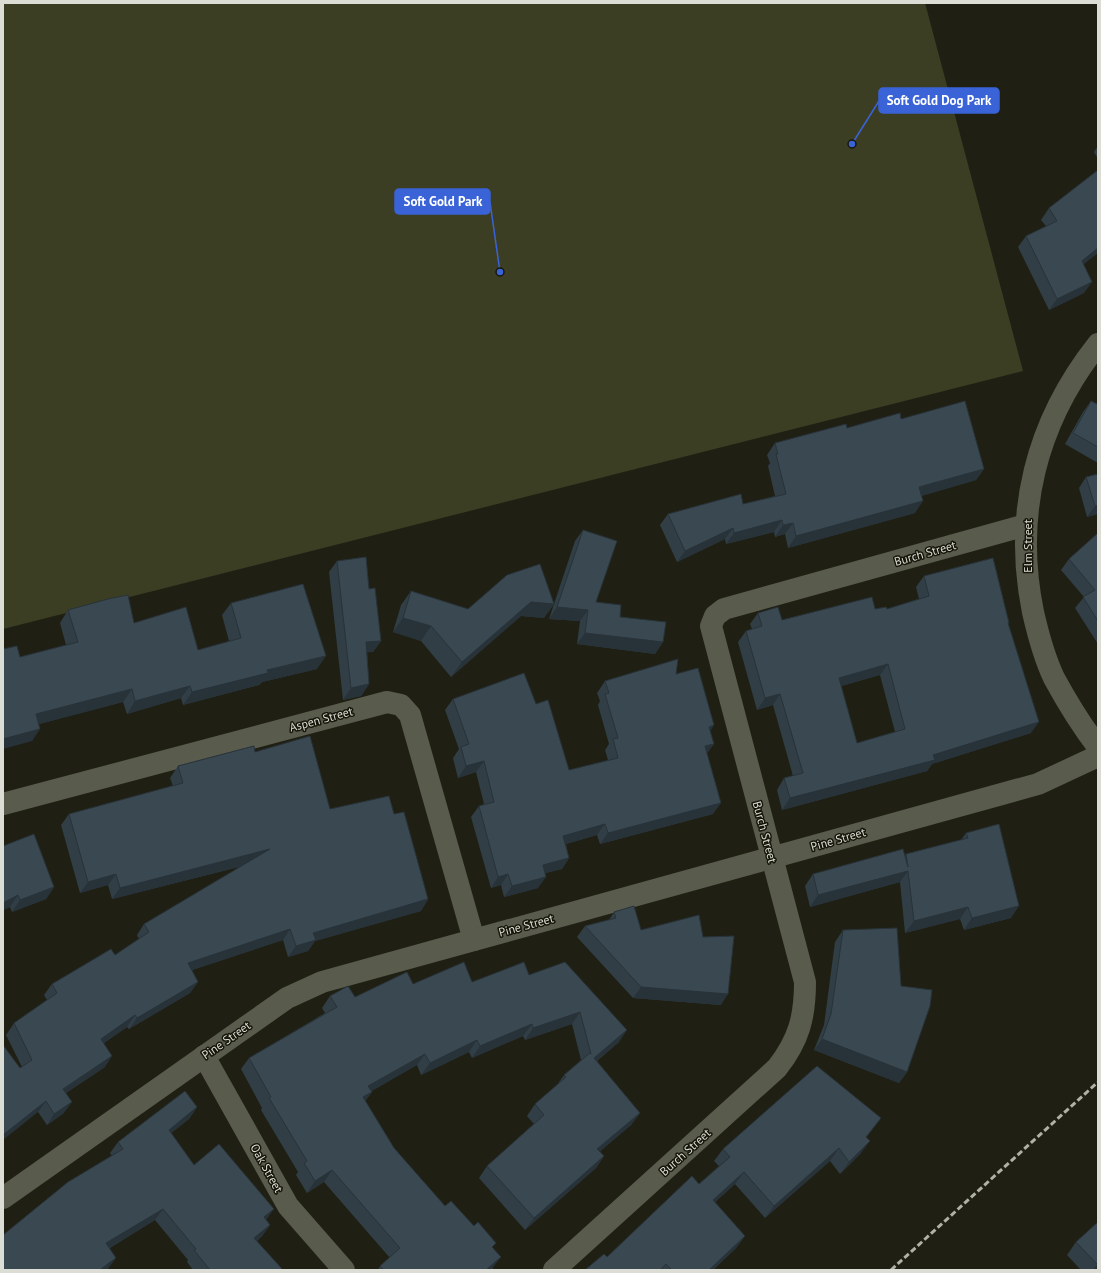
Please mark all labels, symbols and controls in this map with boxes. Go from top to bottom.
callout: Soft Gold Dog Park [879,88,999,113]
text: Soft Gold Dog Park [887,92,992,109]
callout: Soft Gold Park [395,189,490,214]
text: Soft Gold Park [404,193,483,210]
street label: Elm Street [1020,519,1035,573]
street label: Burch Street [892,537,958,569]
street label: Aspen Street [288,703,354,735]
street label: Burch Street [750,799,780,865]
street label: Pine Street [809,824,867,854]
street label: Pine Street [497,910,555,940]
street label: Pine Street [199,1018,253,1062]
street label: Burch Street [656,1125,714,1179]
street label: Oak Street [247,1141,287,1195]

